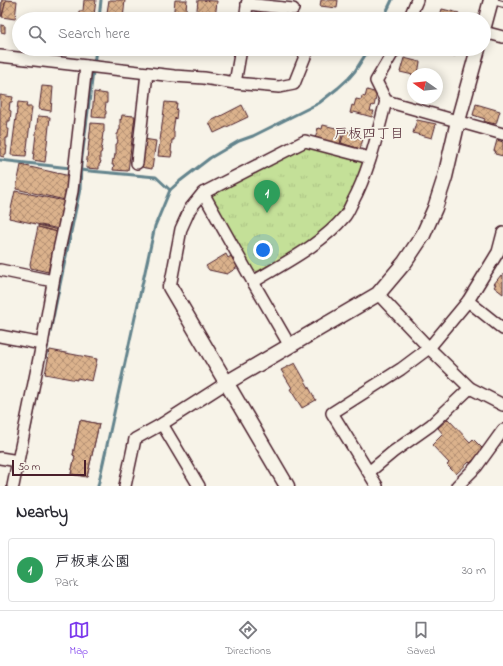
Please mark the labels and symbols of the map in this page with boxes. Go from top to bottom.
north arrow [407,68,443,104]
district label: 戸板四丁目 [334,124,404,145]
pin: 1 [254,180,280,213]
your location [253,240,273,260]
scale bar [12,458,86,477]

